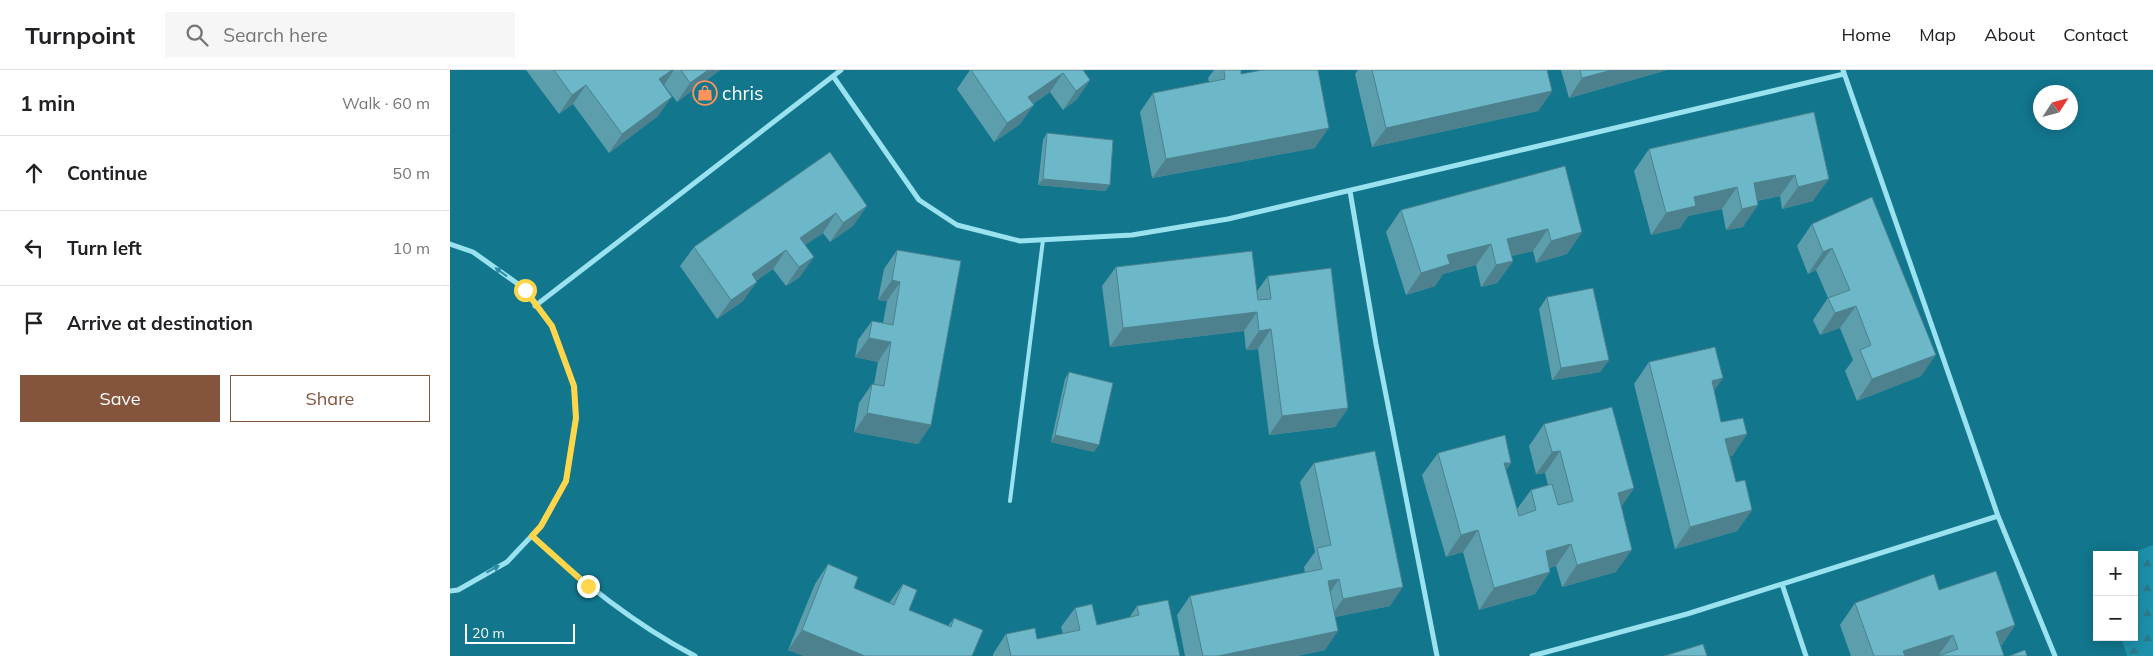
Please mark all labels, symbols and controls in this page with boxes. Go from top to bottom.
search box [165,12,515,57]
text: Turnpoint [25,20,135,50]
icon: search [183,21,211,49]
text: Search here [223,23,328,47]
text: Home [1841,23,1891,46]
text: Map [1919,23,1956,46]
text: About [1984,23,2035,46]
text: Contact [2063,23,2128,46]
shop icon: chris [692,80,718,106]
place label: chris [722,81,763,105]
north arrow [2033,85,2078,130]
text: 1 min [20,90,75,116]
text: Walk · 60 m [342,93,430,113]
icon: ahead [20,159,48,187]
text: Continue [67,161,147,185]
text: 50 m [393,163,430,183]
icon: left [20,234,48,262]
text: Turn left [67,236,142,260]
text: 10 m [393,238,430,258]
one-way arrow [494,267,508,277]
route start [514,279,537,302]
icon: arrive [20,309,48,337]
text: Arrive at destination [67,311,253,335]
button: Save [20,375,220,422]
button: Share [230,375,430,422]
map controls [2093,551,2138,641]
button: + [2093,551,2138,596]
one-way arrow [487,565,500,574]
route end [577,575,600,598]
button: − [2093,596,2138,641]
scale bar [465,621,575,644]
text: 20 m [472,624,505,642]

